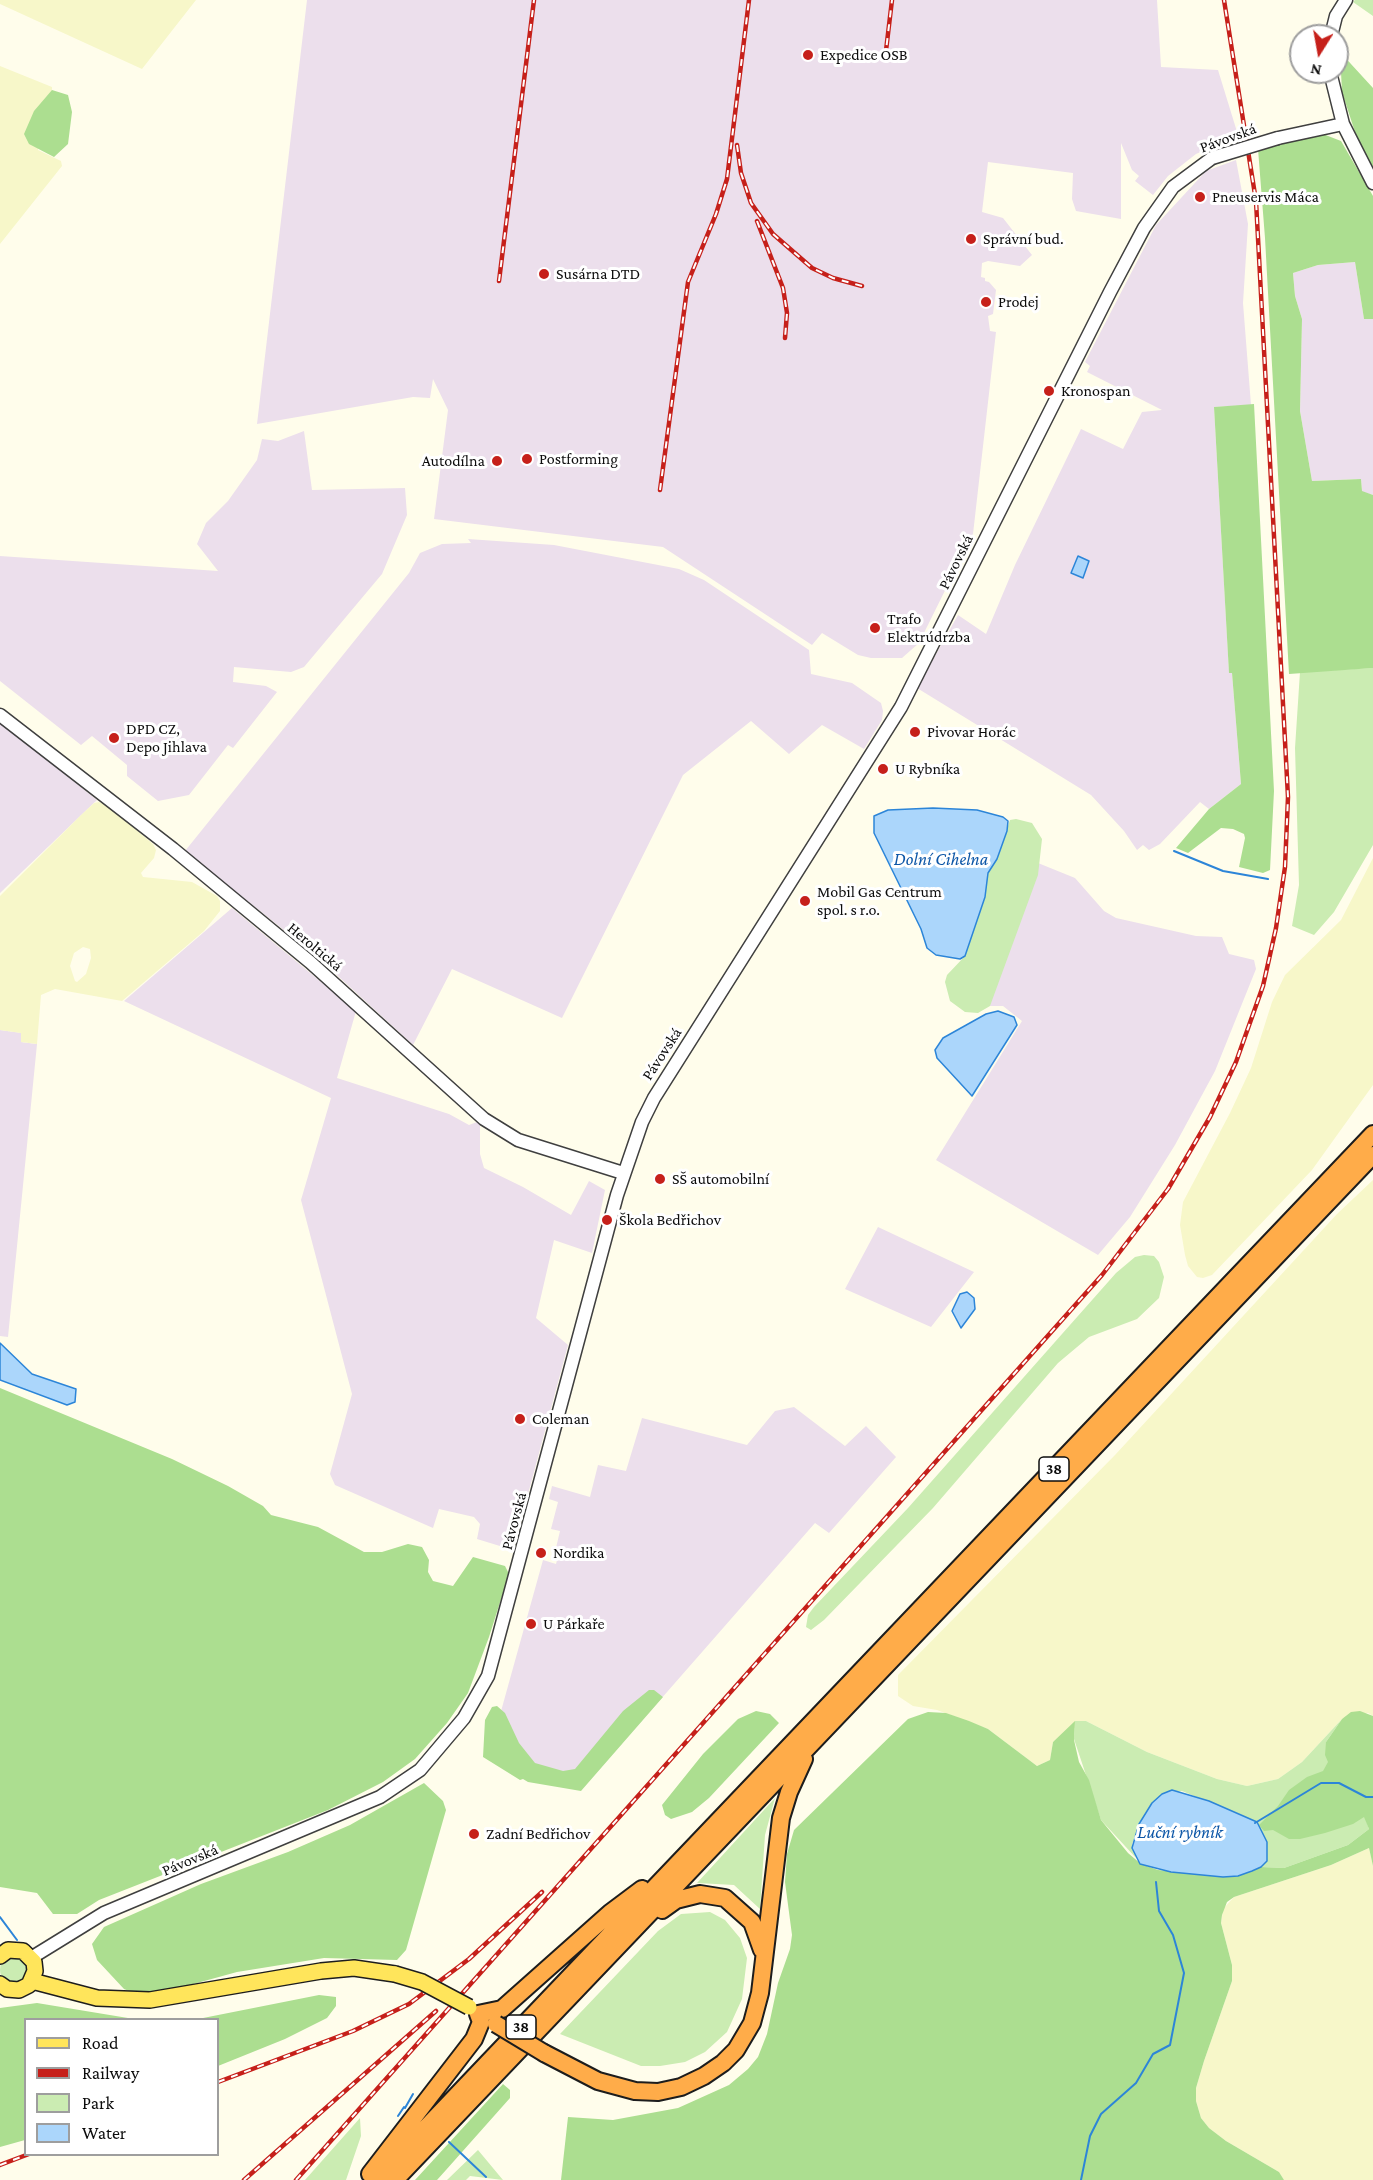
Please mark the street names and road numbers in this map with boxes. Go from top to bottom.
street label: Pávovská [1197,119,1259,157]
street label: Pávovská [934,531,978,593]
street label: Heroltická [284,918,346,976]
street label: Pávovská [638,1024,686,1084]
road number: 38 [1039,1457,1069,1481]
street label: Pávovská [497,1490,531,1552]
street label: Pávovská [159,1840,221,1880]
road number: 38 [506,2015,536,2039]

